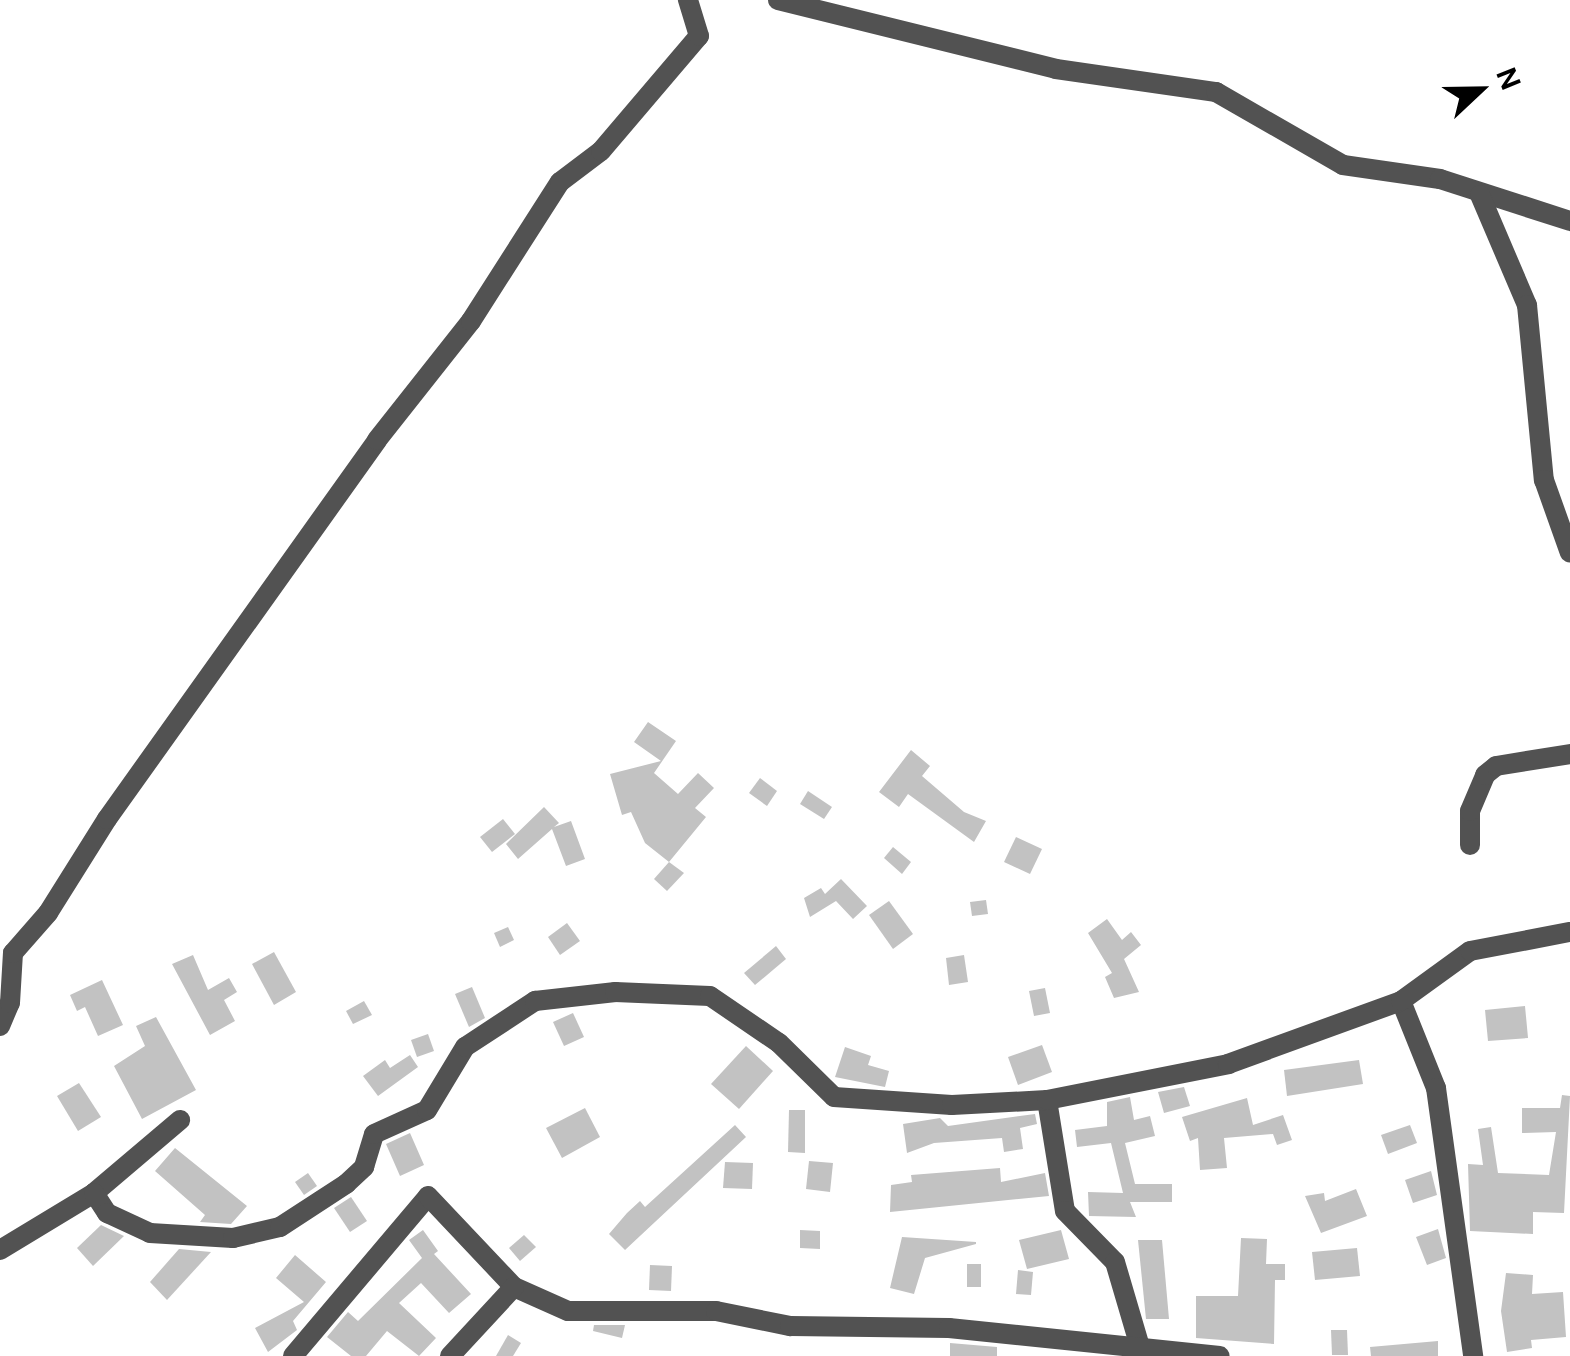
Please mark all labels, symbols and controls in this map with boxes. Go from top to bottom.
north arrow [1430,40,1530,140]
text: N [1487,62,1529,95]

